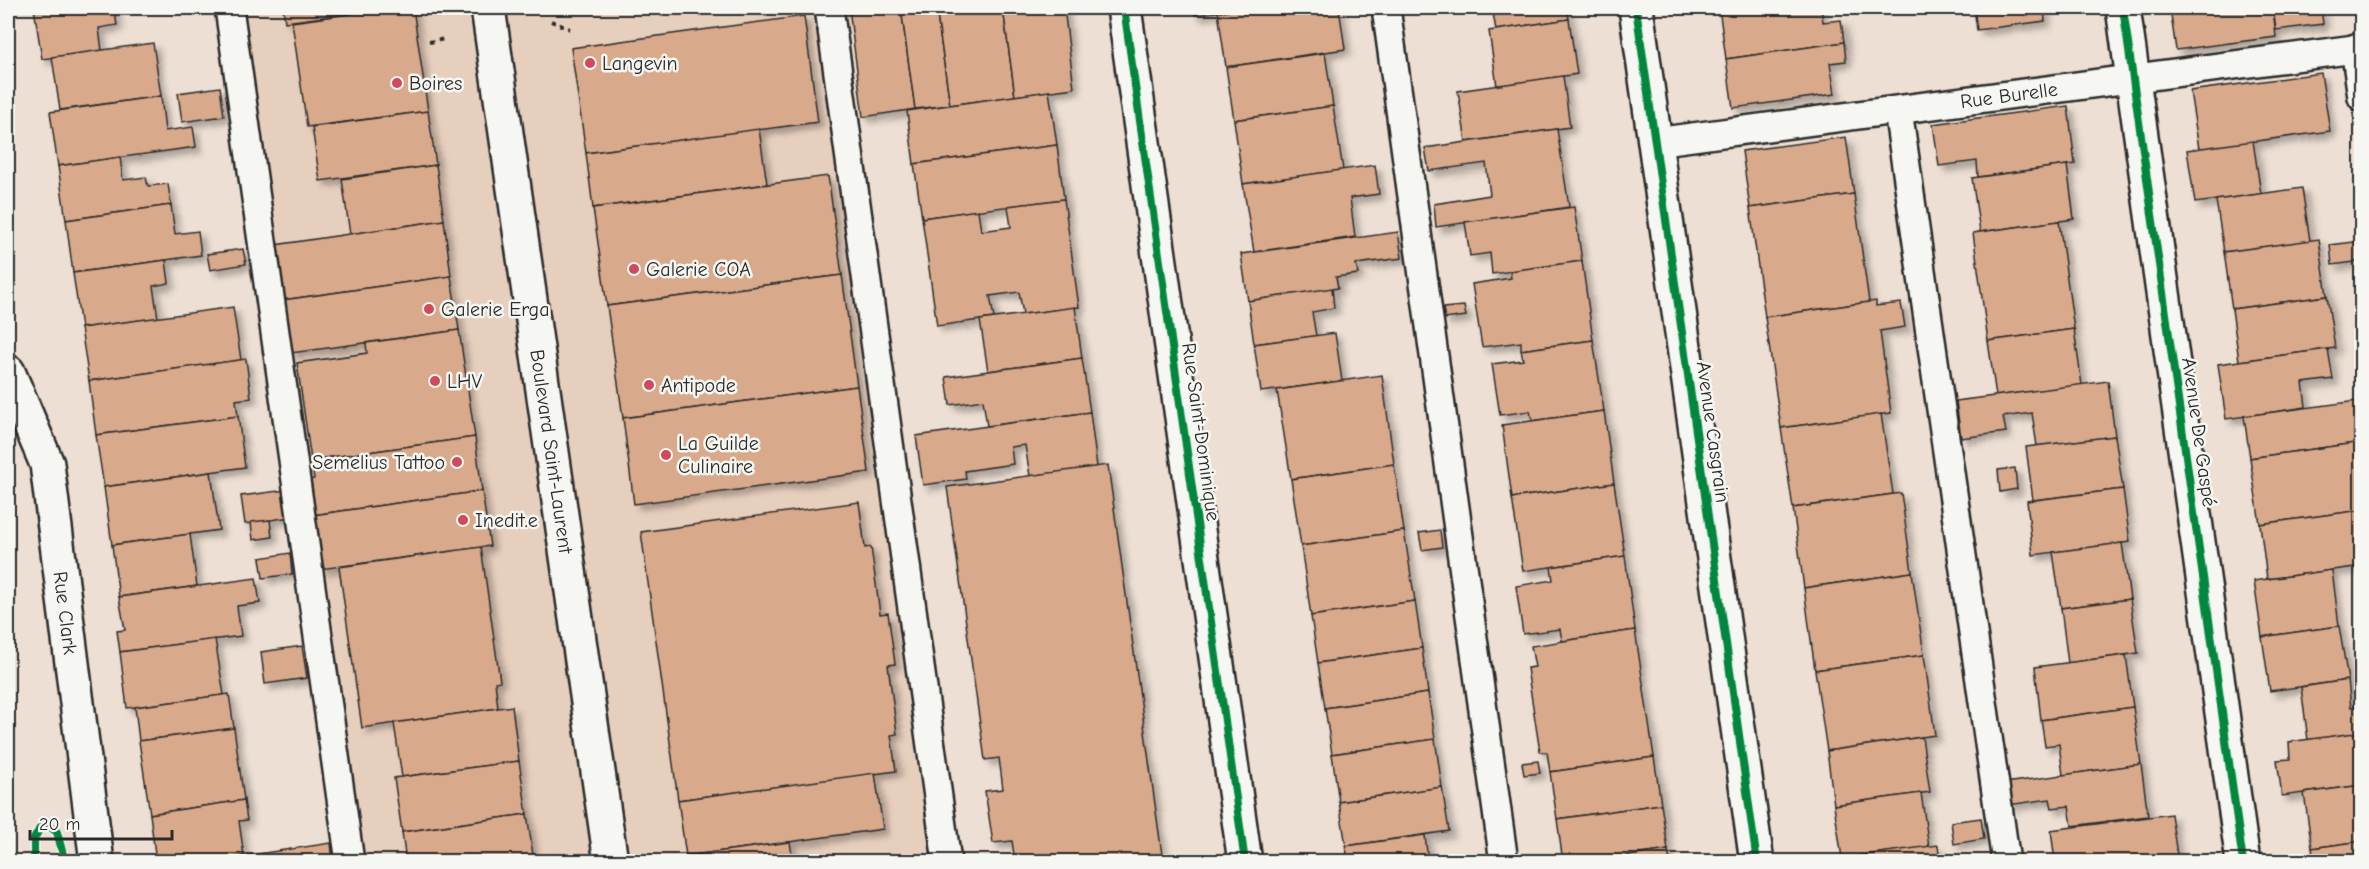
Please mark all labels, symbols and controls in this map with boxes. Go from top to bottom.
place label: Langevin [602,52,678,75]
marker: Langevin [583,56,597,70]
place label: Boires [409,72,462,95]
marker: Boires [390,76,404,90]
street label: Rue Burelle [1959,77,2059,113]
place label: Galerie COA [646,258,751,281]
marker: Galerie COA [627,262,641,276]
place label: Galerie Erga [441,298,550,321]
marker: Galerie Erga [422,302,436,316]
street label: Rue Saint-Dominique [1177,341,1225,523]
street label: Boulevard Saint-Laurent [526,348,578,556]
street label: Avenue De Gaspé [2177,356,2221,508]
street label: Avenue Casgrain [1692,360,1734,504]
place label: LHV [447,370,482,393]
marker: LHV [428,374,442,388]
place label: Antipode [661,374,736,397]
marker: Antipode [642,378,656,392]
place label: La Guilde Culinaire [678,432,759,478]
marker: La Guilde Culinaire [659,448,673,462]
place label: Semelius Tattoo [312,451,445,474]
marker: Semelius Tattoo [450,455,464,469]
place label: Inedit.e [475,509,538,532]
marker: Inedit.e [456,513,470,527]
street label: Rue Clark [49,570,82,656]
scale bar [30,803,172,841]
text: 20 m [39,814,80,835]

